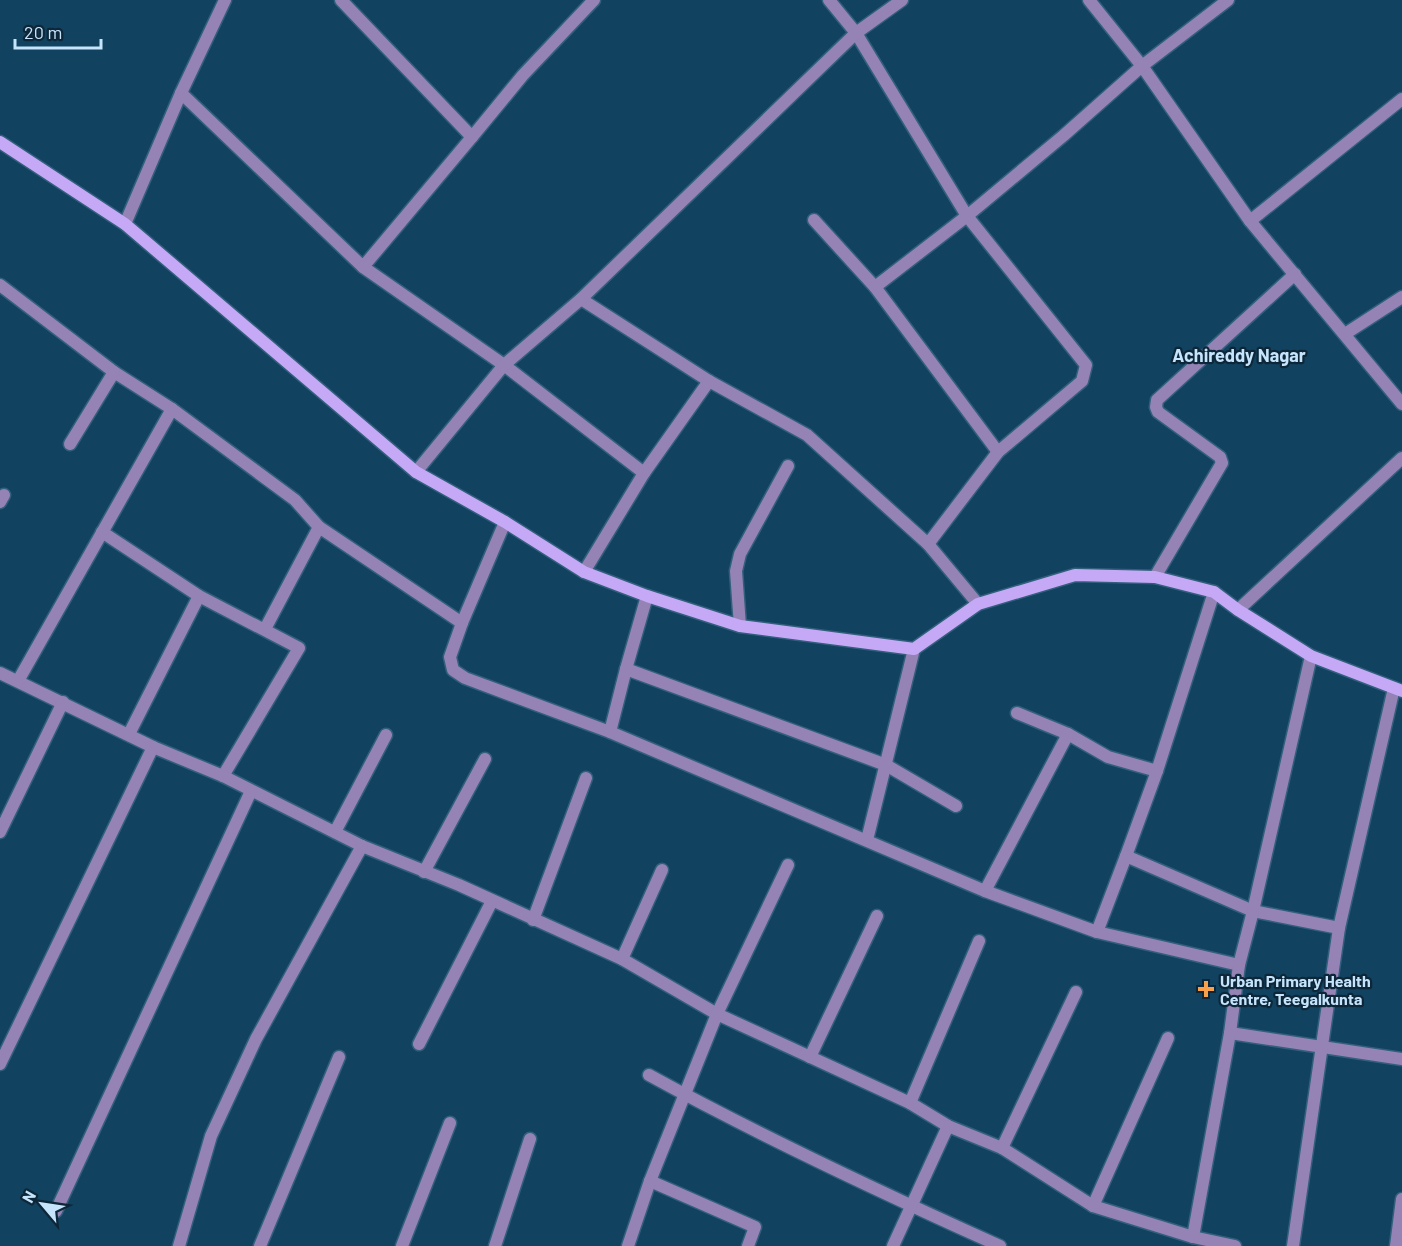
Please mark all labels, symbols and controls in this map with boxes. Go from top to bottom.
scale bar [15,12,100,50]
text: 20 m [24,21,62,43]
district label: Achireddy Nagar [1172,344,1306,366]
place label: Urban Primary Health Centre, Teegalkunta [1220,971,1371,1008]
marker: Urban Primary Health Centre, Teegalkunta [1197,980,1215,998]
north arrow [12,1174,72,1234]
text: N [18,1187,39,1206]

